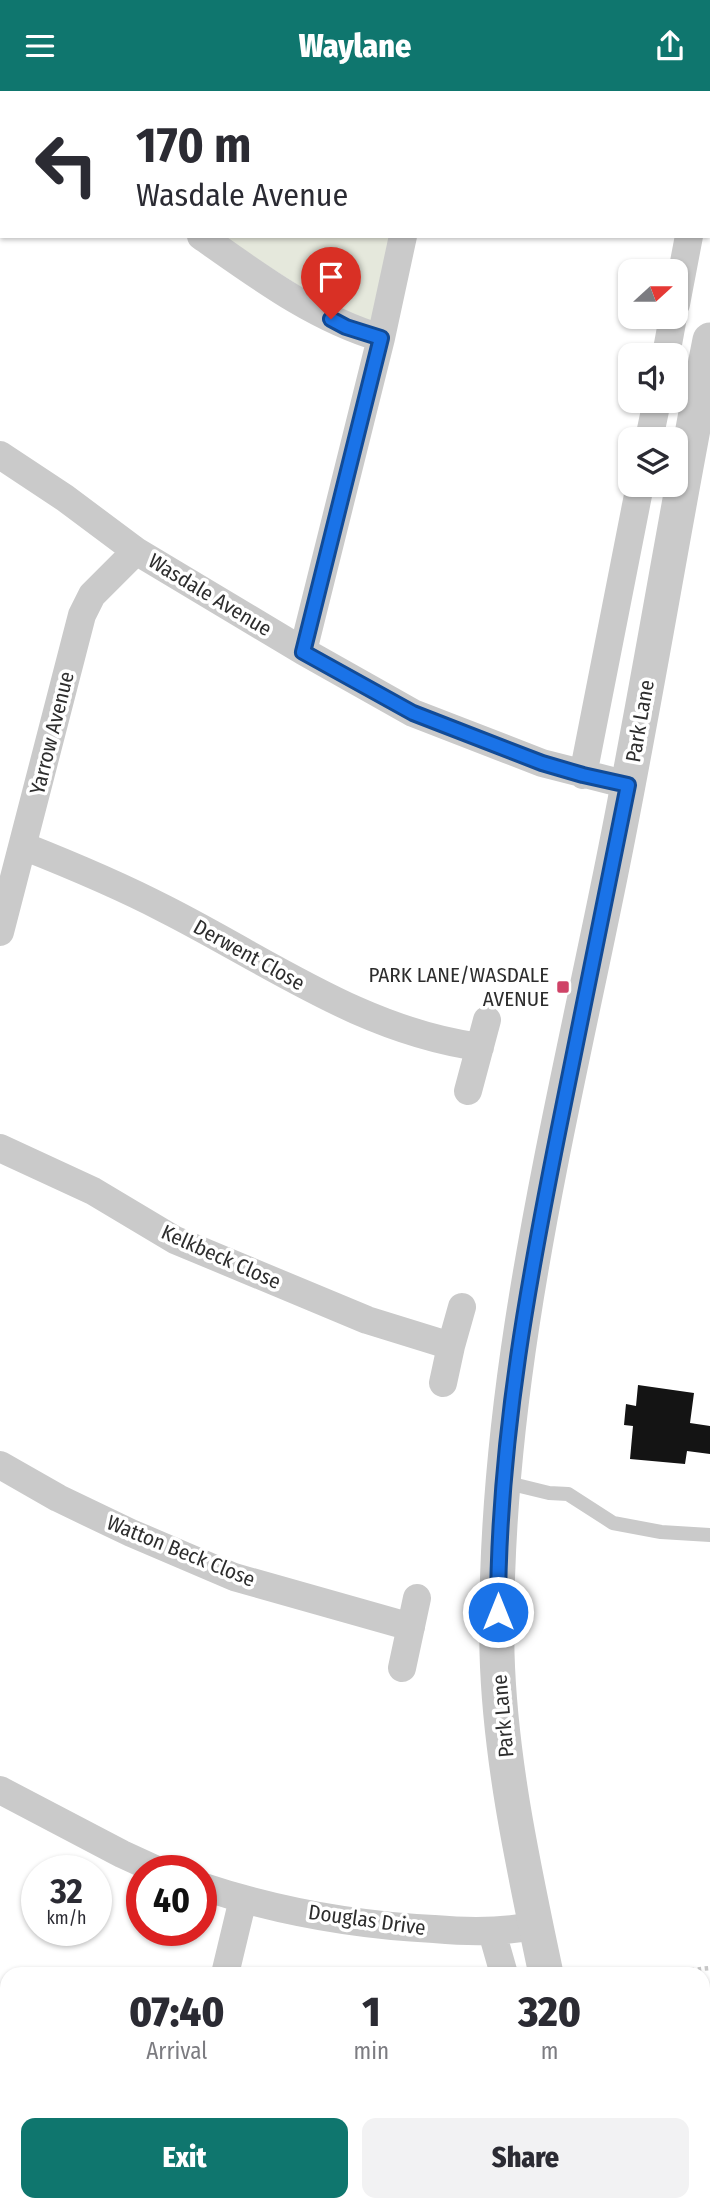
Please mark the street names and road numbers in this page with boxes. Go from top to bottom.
street label: Wasdale Avenue [144,548,276,642]
street label: Yarrow Avenue [24,669,80,797]
street label: Park Lane [620,678,660,764]
street label: Derwent Close [189,914,309,996]
street label: Kelkbeck Close [157,1219,285,1295]
street label: Watton Beck Close [103,1509,259,1593]
street label: Park Lane [486,1673,520,1759]
street label: Douglas Drive [307,1899,427,1941]

